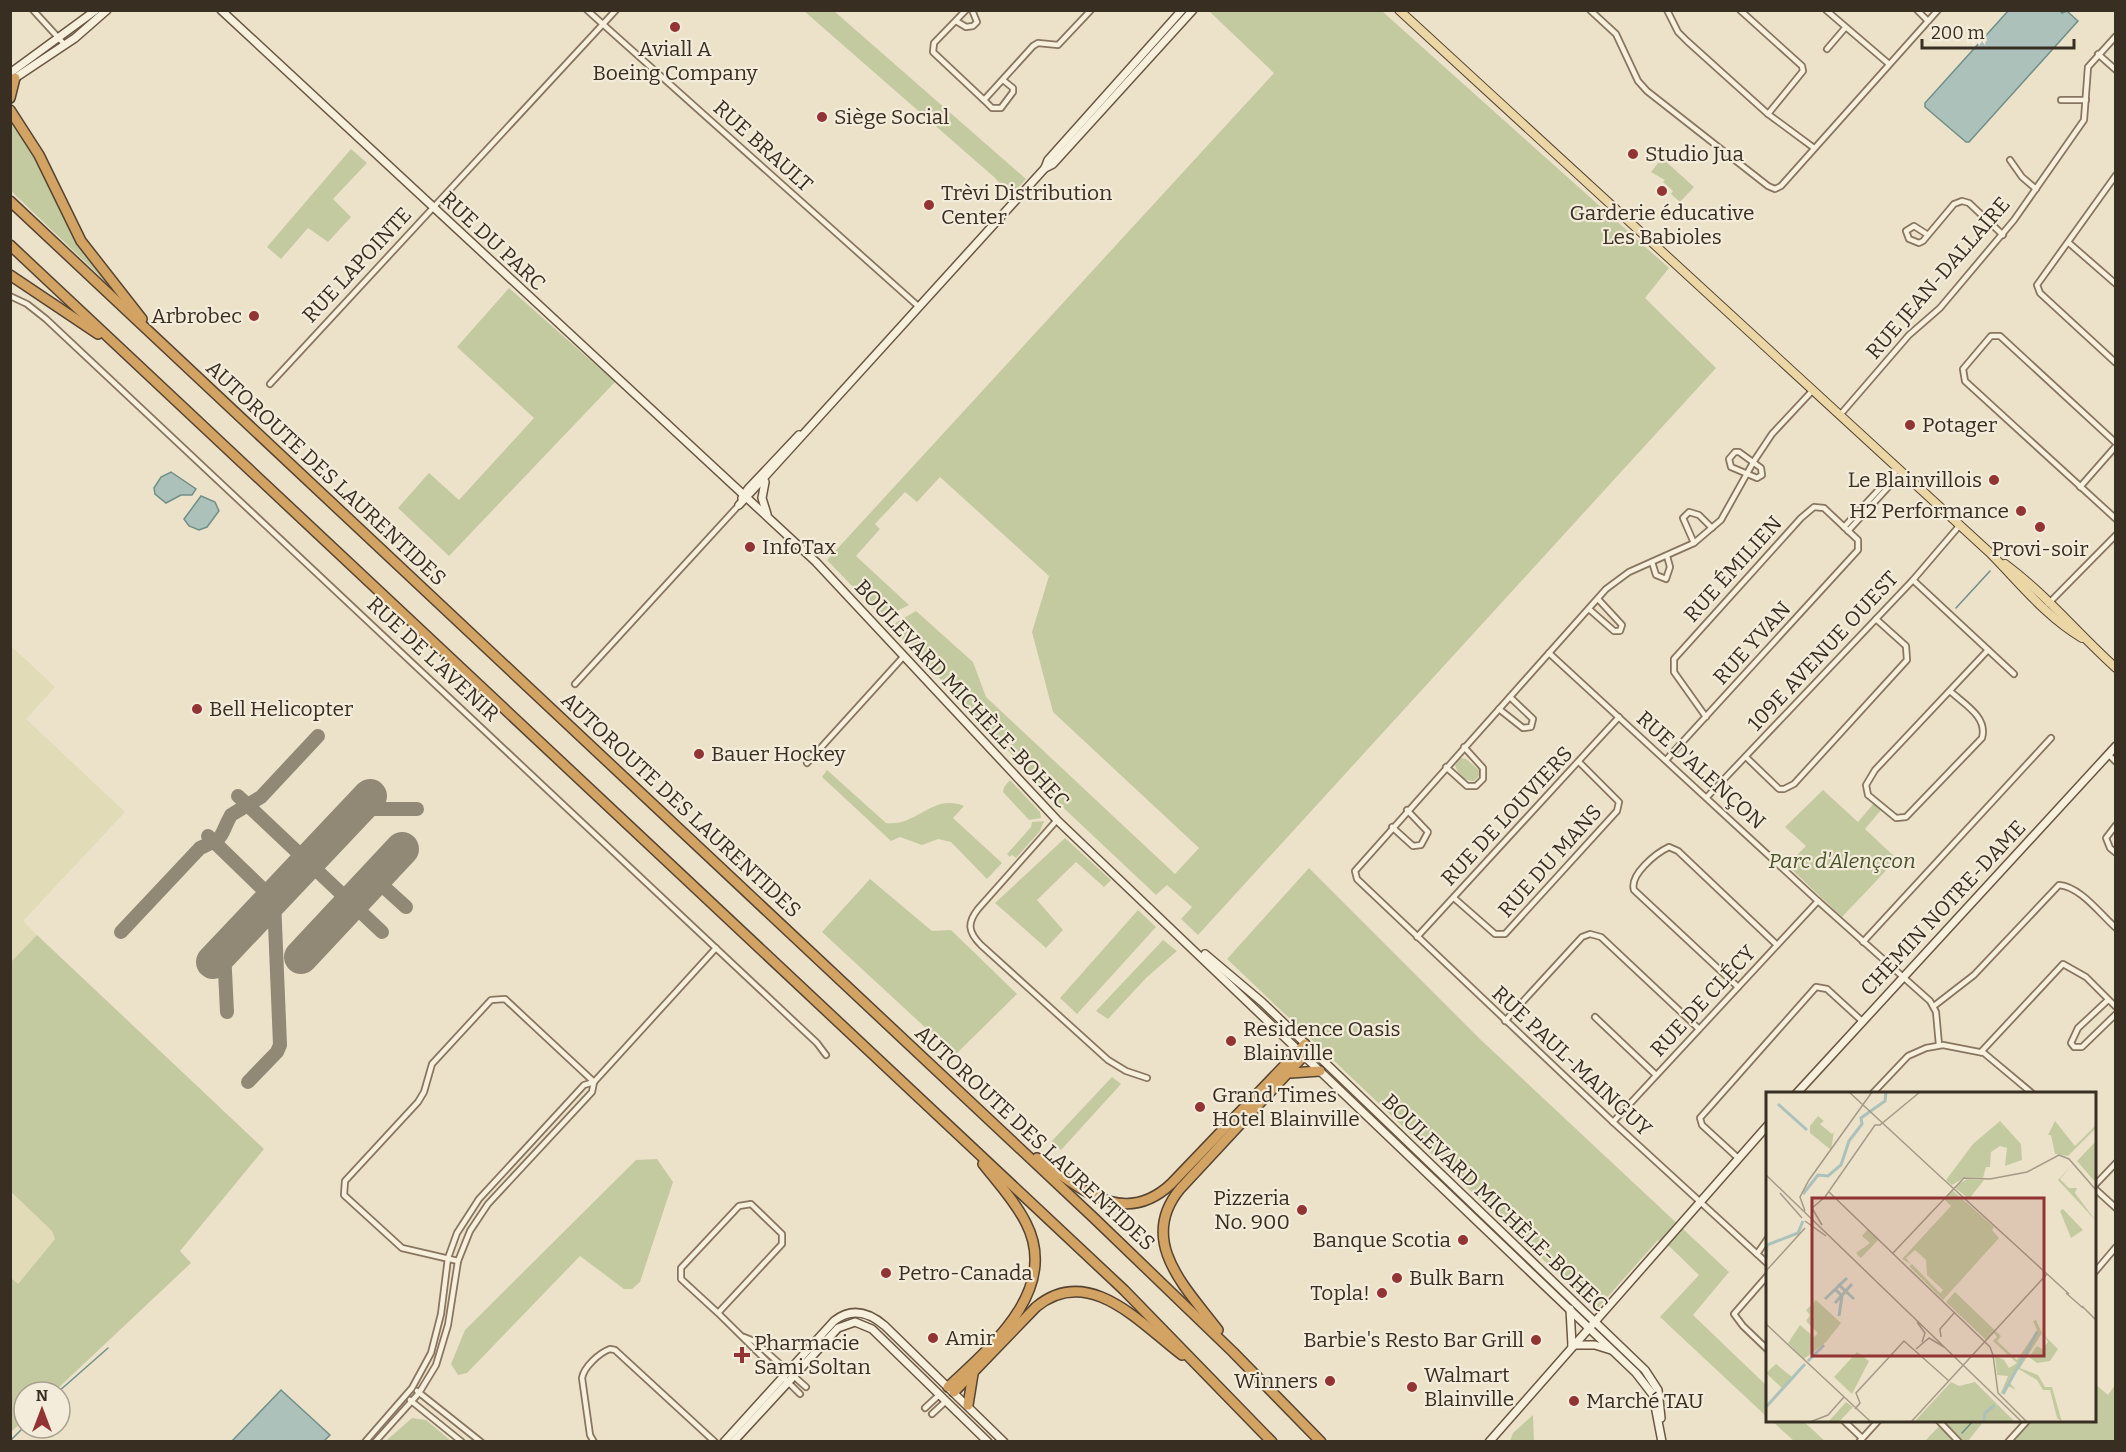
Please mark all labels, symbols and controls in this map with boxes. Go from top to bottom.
scale bar [1922,12,2074,50]
marker: Aviall A Boeing Company [668,20,682,34]
text: 200 m [1931,22,1985,44]
place label: Aviall A Boeing Company [592,36,758,86]
street label: RUE BRAULT [708,95,818,197]
place label: Siège Social [834,104,949,130]
marker: Siège Social [815,110,829,124]
place label: Studio Jua [1645,141,1745,167]
marker: Studio Jua [1626,147,1640,161]
place label: Trèvi Distribution Center [941,180,1112,230]
marker: Garderie éducative Les Babioles [1655,184,1669,198]
street label: RUE DU PARC [435,186,551,296]
street label: RUE JEAN-DALLAIRE [1860,192,2016,364]
marker: Trèvi Distribution Center [922,198,936,212]
place label: Garderie éducative Les Babioles [1570,200,1754,250]
street label: RUE LAPOINTE [297,202,417,328]
place label: Arbrobec [151,303,242,329]
marker: Arbrobec [247,309,261,323]
street label: AUTOROUTE DES LAURENTIDES [201,355,451,591]
place label: Potager [1922,412,1997,438]
marker: Potager [1903,418,1917,432]
place label: Le Blainvillois [1848,467,1982,493]
marker: Le Blainvillois [1987,473,2001,487]
place label: H2 Performance [1849,498,2009,524]
marker: H2 Performance [2014,504,2028,518]
street label: RUE ÉMILIEN [1678,510,1788,628]
marker: Provi-soir [2033,520,2047,534]
place label: InfoTax [762,534,836,560]
place label: Provi-soir [1991,536,2089,562]
marker: InfoTax [743,540,757,554]
street label: 109E AVENUE OUEST [1742,566,1904,736]
street label: BOULEVARD MICHÈLE-BOHEC [849,574,1075,814]
street label: RUE DE L'AVENIR [362,591,505,727]
street label: RUE YVAN [1708,596,1796,690]
street label: AUTOROUTE DES LAURENTIDES [556,687,806,923]
place label: Bell Helicopter [209,696,353,722]
marker: Bell Helicopter [190,702,204,716]
street label: RUE D'ALENÇON [1631,705,1771,835]
place label: Bauer Hockey [711,741,847,767]
street label: RUE DE LOUVIERS [1436,741,1578,891]
marker: Bauer Hockey [692,747,706,761]
street label: RUE DU MANS [1493,799,1607,923]
street label: CHEMIN NOTRE-DAME [1855,815,2031,1001]
park label: Parc d'Alençcon [1768,848,1916,874]
street label: RUE DE CLÉCY [1645,940,1762,1062]
street label: RUE PAUL-MAINGUY [1487,980,1658,1142]
place label: Residence Oasis Blainville [1243,1016,1400,1066]
street label: AUTOROUTE DES LAURENTIDES [910,1020,1160,1256]
marker: Residence Oasis Blainville [1224,1034,1238,1048]
place label: Grand Times Hotel Blainville [1212,1082,1360,1132]
street label: BOULEVARD MICHÈLE-BOHEC [1377,1088,1613,1318]
inset map [1766,1092,2096,1422]
marker: Grand Times Hotel Blainville [1193,1100,1207,1114]
place label: Pizzeria No. 900 [1213,1185,1290,1235]
marker: Pizzeria No. 900 [1295,1203,1309,1217]
place label: Banque Scotia [1312,1227,1452,1253]
marker: Banque Scotia [1456,1233,1470,1247]
place label: Petro-Canada [898,1260,1033,1286]
place label: Bulk Barn [1409,1265,1504,1291]
marker: Petro-Canada [879,1266,893,1280]
marker: Bulk Barn [1390,1271,1404,1285]
place label: Topla! [1310,1280,1370,1306]
marker: Topla! [1375,1286,1389,1300]
place label: Amir [945,1325,995,1351]
place label: Barbie's Resto Bar Grill [1303,1327,1524,1353]
place label: Pharmacie Sami Soltan [754,1330,871,1380]
marker: Amir [926,1331,940,1345]
marker: Barbie's Resto Bar Grill [1529,1333,1543,1347]
marker: Pharmacie Sami Soltan [735,1348,749,1362]
place label: Walmart Blainville [1424,1362,1514,1412]
place label: Winners [1234,1368,1318,1394]
marker: Winners [1323,1374,1337,1388]
north arrow [12,1380,72,1440]
marker: Walmart Blainville [1405,1380,1419,1394]
text: N [36,1386,48,1405]
place label: Marché TAU [1586,1388,1704,1414]
marker: Marché TAU [1567,1394,1581,1408]

